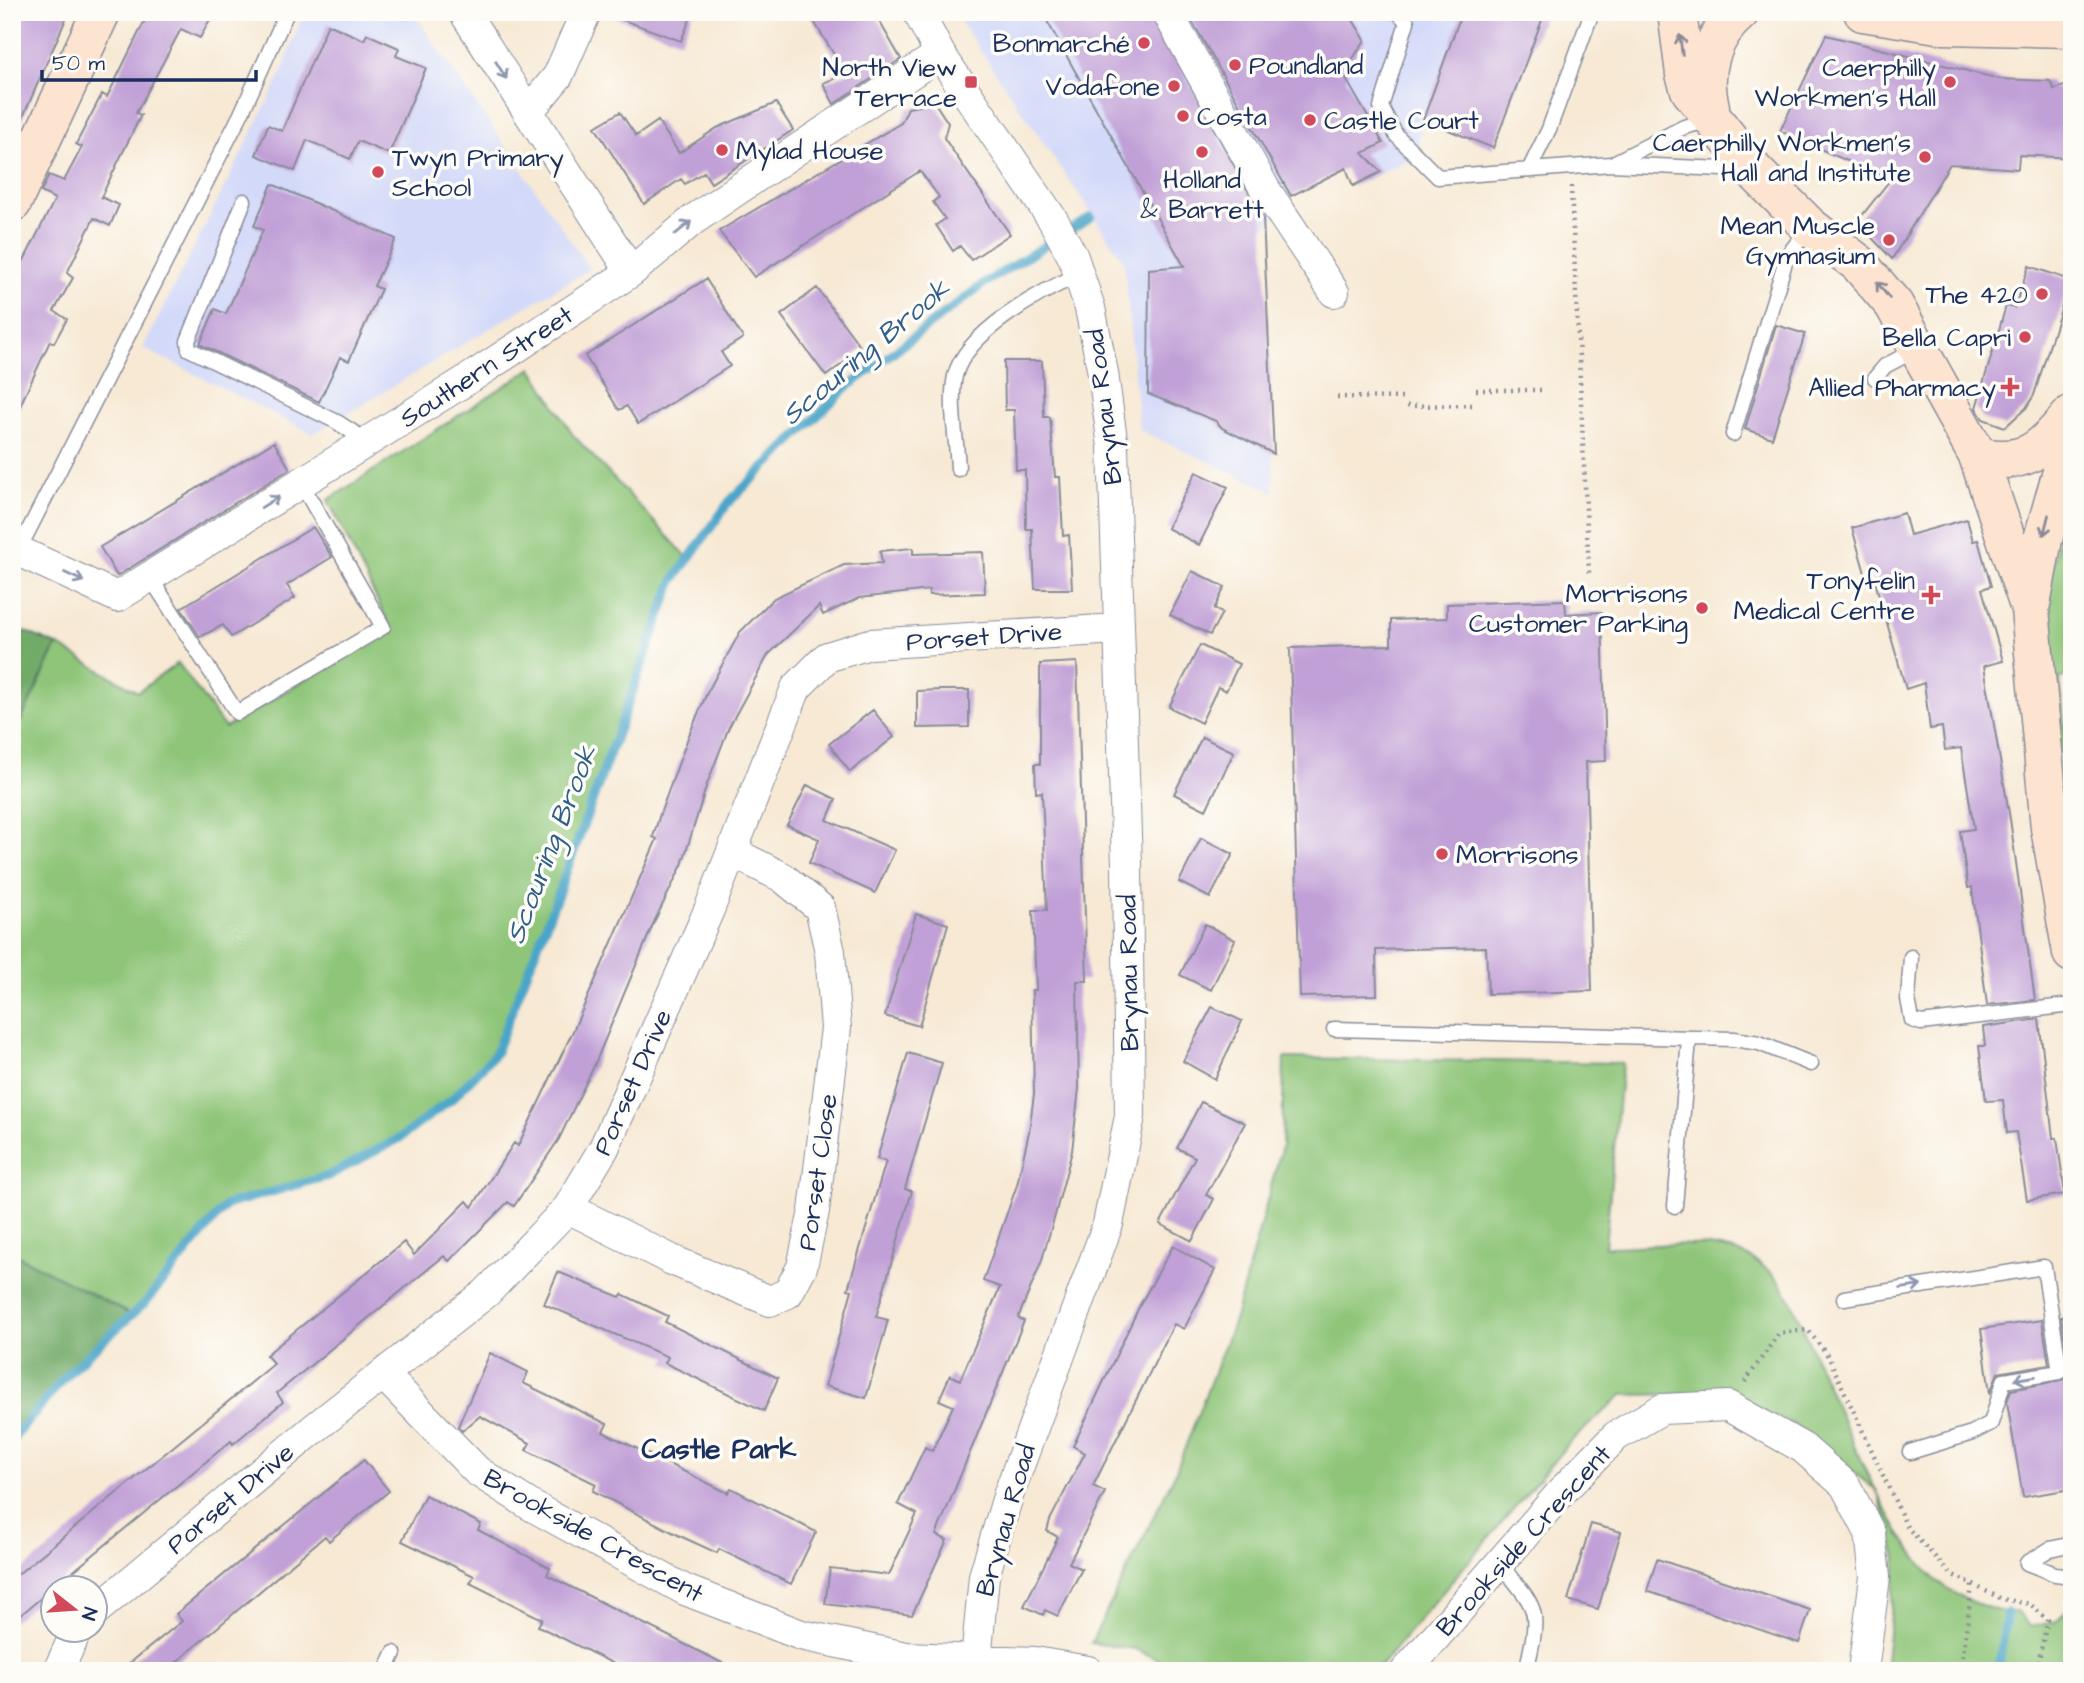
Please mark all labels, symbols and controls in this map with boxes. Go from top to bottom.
place label: Bonmarché [993,26,1130,62]
one-way arrow [1675,34,1688,57]
marker: Bonmarché [1136,35,1152,51]
scale bar [42,38,256,82]
place label: Poundland [1249,48,1363,84]
text: 50 m [52,49,106,78]
place label: North View Terrace [823,50,957,116]
place label: Caerphilly Workmen's Hall [1754,50,1936,116]
marker: Poundland [1227,57,1243,73]
one-way arrow [494,59,508,79]
place label: Vodafone [1045,69,1160,105]
marker: North View Terrace [963,74,979,90]
marker: Caerphilly Workmen's Hall [1942,74,1958,90]
marker: Vodafone [1166,78,1182,94]
place label: Costa [1197,99,1267,135]
place label: Castle Court [1324,103,1479,139]
marker: Costa [1175,108,1191,124]
marker: Castle Court [1302,112,1318,128]
place label: Caerphilly Workmen's Hall and Institute [1653,125,1911,191]
place label: Mylad House [736,133,884,171]
place label: Twyn Primary School [392,140,564,206]
marker: Mylad House [714,142,730,158]
marker: Holland & Barrett [1194,144,1210,160]
marker: Caerphilly Workmen's Hall and Institute [1917,149,1933,165]
place label: Holland & Barrett [1140,162,1264,228]
marker: Twyn Primary School [370,164,386,180]
place label: Mean Muscle Gymnasium [1720,208,1876,276]
one-way arrow [674,220,692,236]
marker: Mean Muscle Gymnasium [1881,232,1897,248]
water label: Scouring Brook [773,270,960,435]
place label: The 420 [1925,277,2028,313]
one-way arrow [1875,282,1890,300]
marker: The 420 [2034,286,2050,302]
street label: Southern Street [393,297,581,436]
place label: Bella Capri [1882,320,2011,356]
street label: Brynau Road [1077,327,1133,487]
marker: Bella Capri [2017,329,2033,345]
place label: Allied Pharmacy [1808,370,1996,408]
marker: Allied Pharmacy [2002,379,2018,395]
one-way arrow [260,495,280,509]
one-way arrow [2039,513,2052,536]
place label: Tonyfelin Medical Centre [1734,563,1915,629]
one-way arrow [63,571,84,584]
place label: Morrisons Customer Parking [1469,576,1688,644]
marker: Tonyfelin Medical Centre [1921,585,1941,605]
marker: Morrisons Customer Parking [1694,600,1710,616]
street label: Porset Drive [905,614,1063,660]
water label: Scouring Brook [496,739,608,949]
place label: Morrisons [1456,837,1578,873]
marker: Morrisons [1434,846,1450,862]
street label: Brynau Road [1110,894,1150,1052]
street label: Porset Drive [585,1004,681,1161]
street label: Porset Close [789,1091,847,1253]
one-way arrow [1899,1281,1922,1294]
one-way arrow [2014,1372,2037,1385]
district label: Castle Park [642,1430,797,1469]
street label: Porset Drive [159,1435,302,1563]
street label: Brookside Crescent [1428,1437,1620,1644]
street label: Brynau Road [967,1440,1047,1601]
street label: Brookside Crescent [477,1460,711,1612]
north arrow [38,1574,108,1644]
text: N [74,1604,103,1623]

